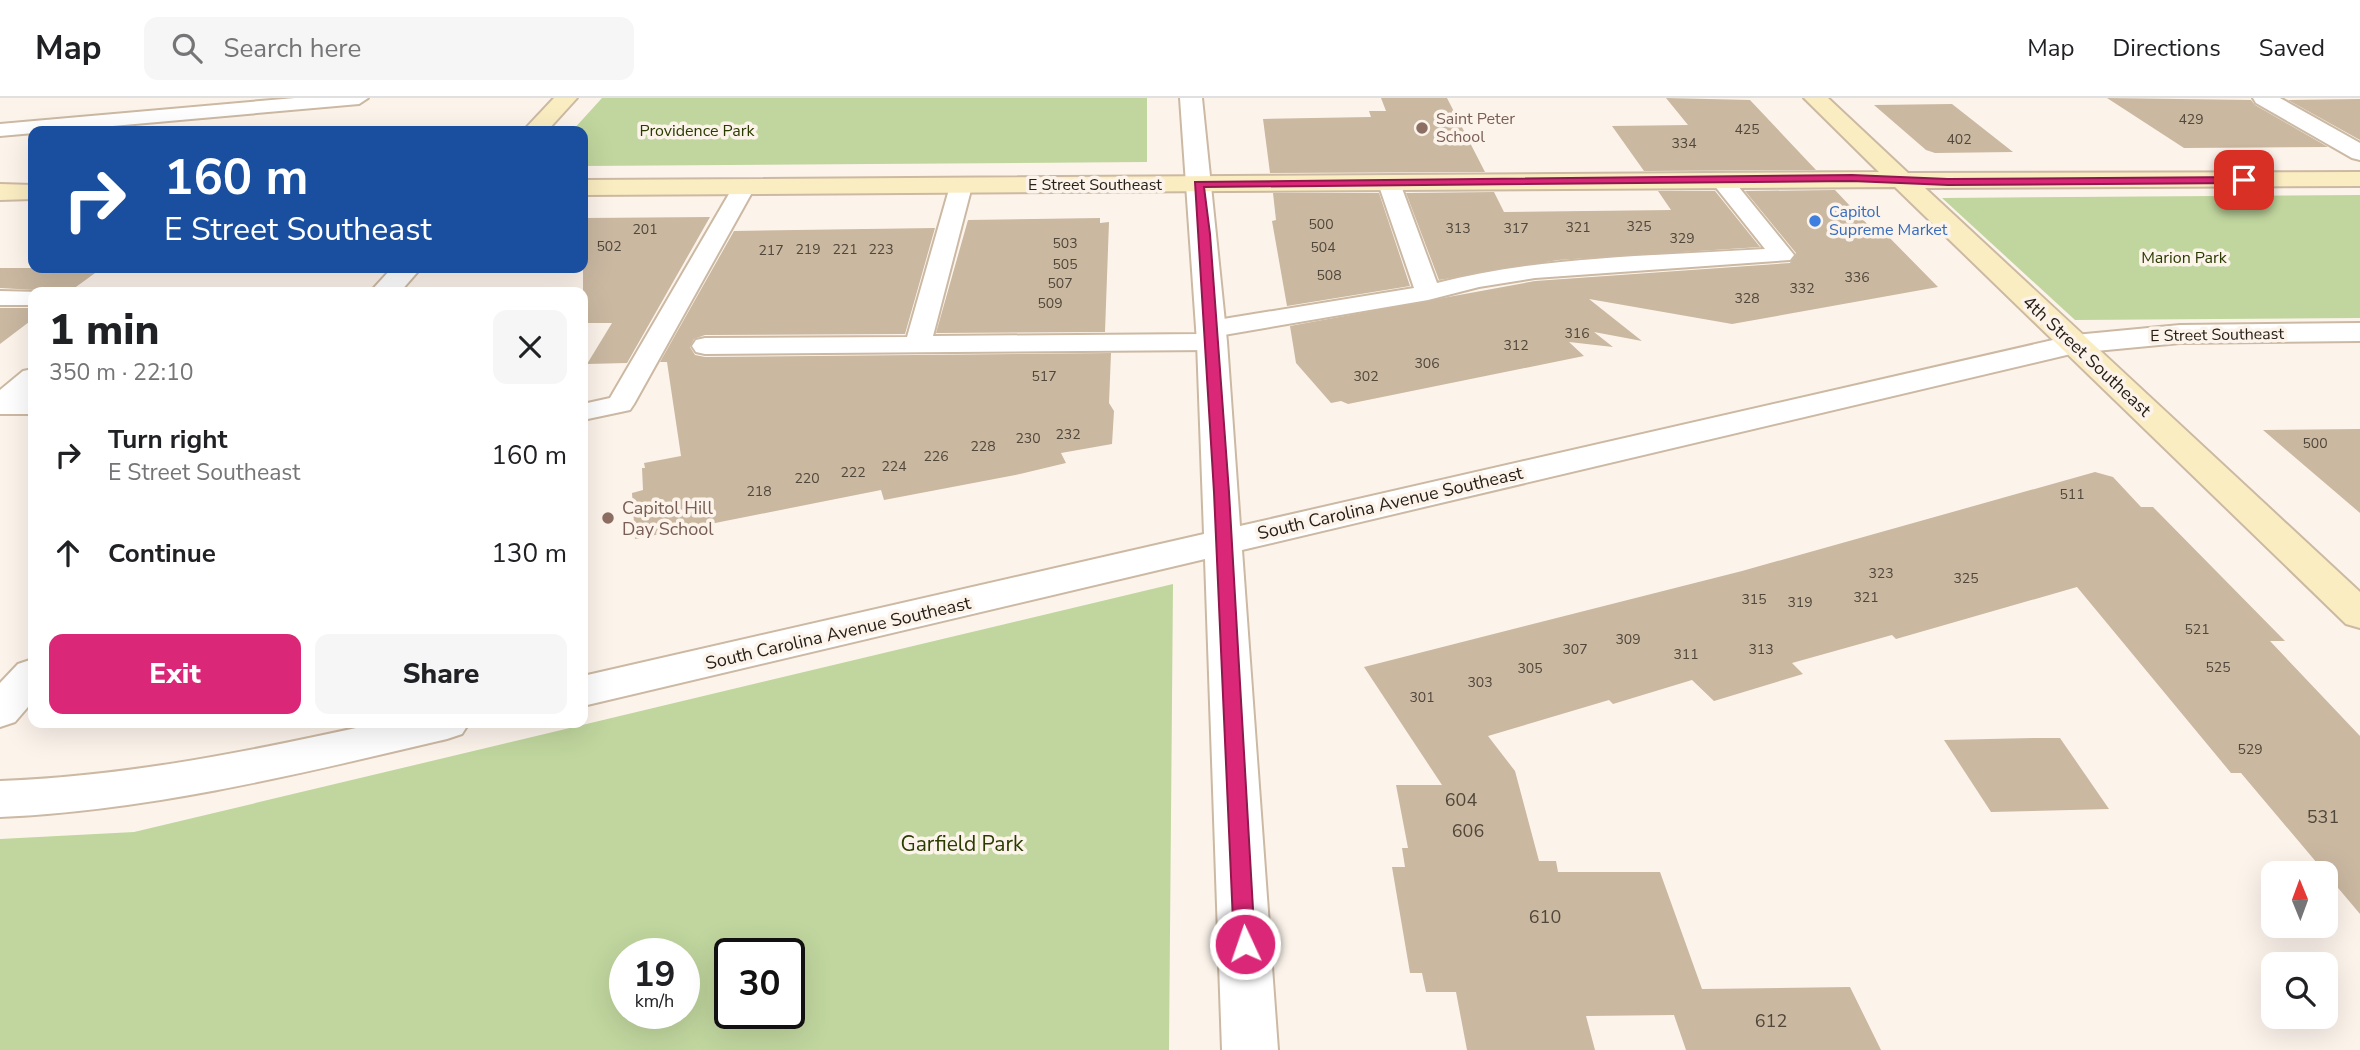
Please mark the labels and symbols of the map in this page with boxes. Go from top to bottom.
place label: Saint Peter School [1436,108,1515,148]
house number: 429 [2178,110,2204,129]
park label: Providence Park [639,120,756,142]
marker: Saint Peter School [1414,120,1430,136]
house number: 425 [1734,120,1760,139]
house number: 402 [1946,130,1972,149]
house number: 334 [1671,134,1697,153]
pin [2214,150,2274,210]
street label: E Street Southeast [1028,174,1162,196]
place label: Capitol Supreme Market [1829,201,1948,241]
marker: Capitol Supreme Market [1807,213,1823,229]
house number: 500 [1308,215,1334,234]
house number: 325 [1626,217,1652,236]
house number: 321 [1565,218,1591,237]
house number: 313 [1445,219,1471,238]
house number: 317 [1503,219,1529,238]
house number: 201 [632,220,658,239]
house number: 329 [1669,229,1695,248]
house number: 503 [1052,234,1078,253]
house number: 502 [596,237,622,256]
house number: 504 [1310,238,1336,257]
house number: 219 [795,240,821,259]
house number: 221 [832,240,858,259]
house number: 223 [868,240,894,259]
house number: 217 [758,241,784,260]
park label: Marion Park [2141,247,2228,269]
house number: 505 [1052,255,1078,274]
house number: 508 [1316,266,1342,285]
house number: 336 [1844,268,1870,287]
house number: 507 [1047,274,1073,293]
house number: 332 [1789,279,1815,298]
house number: 328 [1734,289,1760,308]
street label: 4th Street Southeast [2018,290,2157,422]
house number: 509 [1037,294,1063,313]
street label: E Street Southeast [2150,323,2284,347]
house number: 316 [1564,324,1590,343]
house number: 312 [1503,336,1529,355]
house number: 306 [1414,354,1440,373]
house number: 517 [1031,367,1057,386]
house number: 302 [1353,367,1379,386]
house number: 232 [1055,425,1081,444]
house number: 230 [1015,429,1041,448]
house number: 500 [2302,434,2328,453]
house number: 228 [970,437,996,456]
house number: 226 [923,447,949,466]
house number: 224 [881,457,907,476]
street label: South Carolina Avenue Southeast [1255,461,1526,545]
house number: 222 [840,463,866,482]
house number: 220 [794,469,820,488]
house number: 218 [746,482,772,501]
house number: 511 [2059,485,2085,504]
place label: Capitol Hill Day School [622,496,714,541]
marker: Capitol Hill Day School [600,510,616,526]
house number: 323 [1868,564,1894,583]
house number: 325 [1953,569,1979,588]
house number: 321 [1853,588,1879,607]
house number: 315 [1741,590,1767,609]
street label: South Carolina Avenue Southeast [703,591,974,675]
house number: 319 [1787,593,1813,612]
house number: 521 [2184,620,2210,639]
house number: 309 [1615,630,1641,649]
house number: 307 [1562,640,1588,659]
house number: 313 [1748,640,1774,659]
house number: 311 [1673,645,1699,664]
house number: 525 [2205,658,2231,677]
house number: 305 [1517,659,1543,678]
house number: 303 [1467,673,1493,692]
house number: 301 [1409,688,1435,707]
house number: 529 [2237,740,2263,759]
house number: 604 [1445,788,1477,812]
house number: 531 [2307,805,2339,829]
house number: 606 [1452,819,1484,843]
park label: Garfield Park [900,830,1024,858]
north arrow [2261,861,2338,938]
house number: 610 [1529,905,1561,929]
position arrow [1208,907,1282,981]
speed limit sign: 30 [714,938,805,1029]
house number: 612 [1755,1009,1787,1033]

